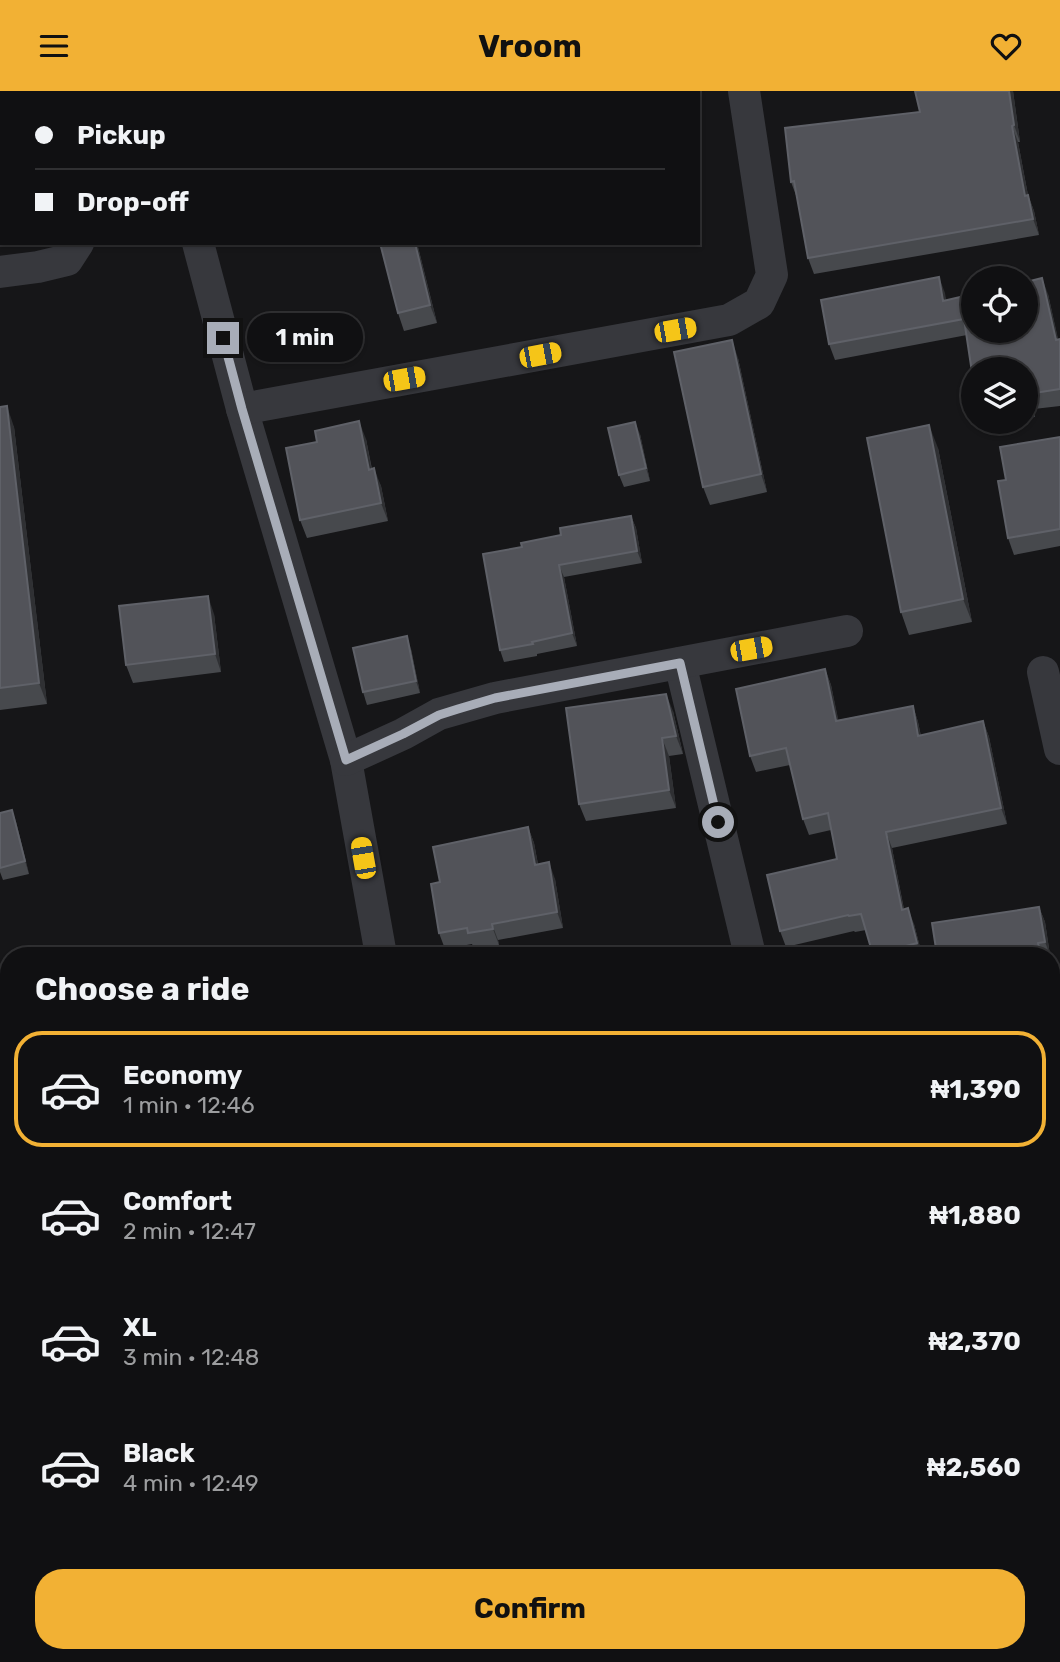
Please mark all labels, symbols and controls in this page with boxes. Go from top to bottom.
icon: menu [35,27,73,65]
text: Vroom [478,27,582,65]
icon: heart [987,27,1025,65]
text: Pickup [77,120,166,151]
text: Drop-off [77,187,189,218]
map controls [961,266,1038,434]
button: locate [961,266,1038,343]
callout: 1 min [248,313,363,363]
car [653,316,698,344]
route end [207,322,239,354]
text: 1 min [276,323,334,351]
car [518,341,563,369]
button: layers [961,357,1038,434]
car [382,365,427,393]
car [729,635,774,663]
route start [702,806,734,838]
car [350,835,377,881]
text: Choose a ride [35,970,249,1008]
icon: car [39,1058,102,1121]
text: Economy [123,1060,242,1091]
text: ₦1,390 [931,1074,1021,1105]
text: 1 min · 12:46 [123,1091,255,1119]
icon: car [39,1184,102,1247]
text: Comfort [123,1186,232,1217]
text: ₦1,880 [929,1200,1021,1231]
text: 2 min · 12:47 [123,1217,256,1245]
icon: car [39,1310,102,1373]
text: XL [123,1312,156,1343]
text: ₦2,370 [928,1326,1021,1357]
text: 3 min · 12:48 [123,1343,259,1371]
icon: car [39,1436,102,1499]
text: Black [123,1438,195,1469]
text: ₦2,560 [927,1452,1021,1483]
text: 4 min · 12:49 [123,1469,259,1497]
button: Confirm [35,1569,1025,1649]

